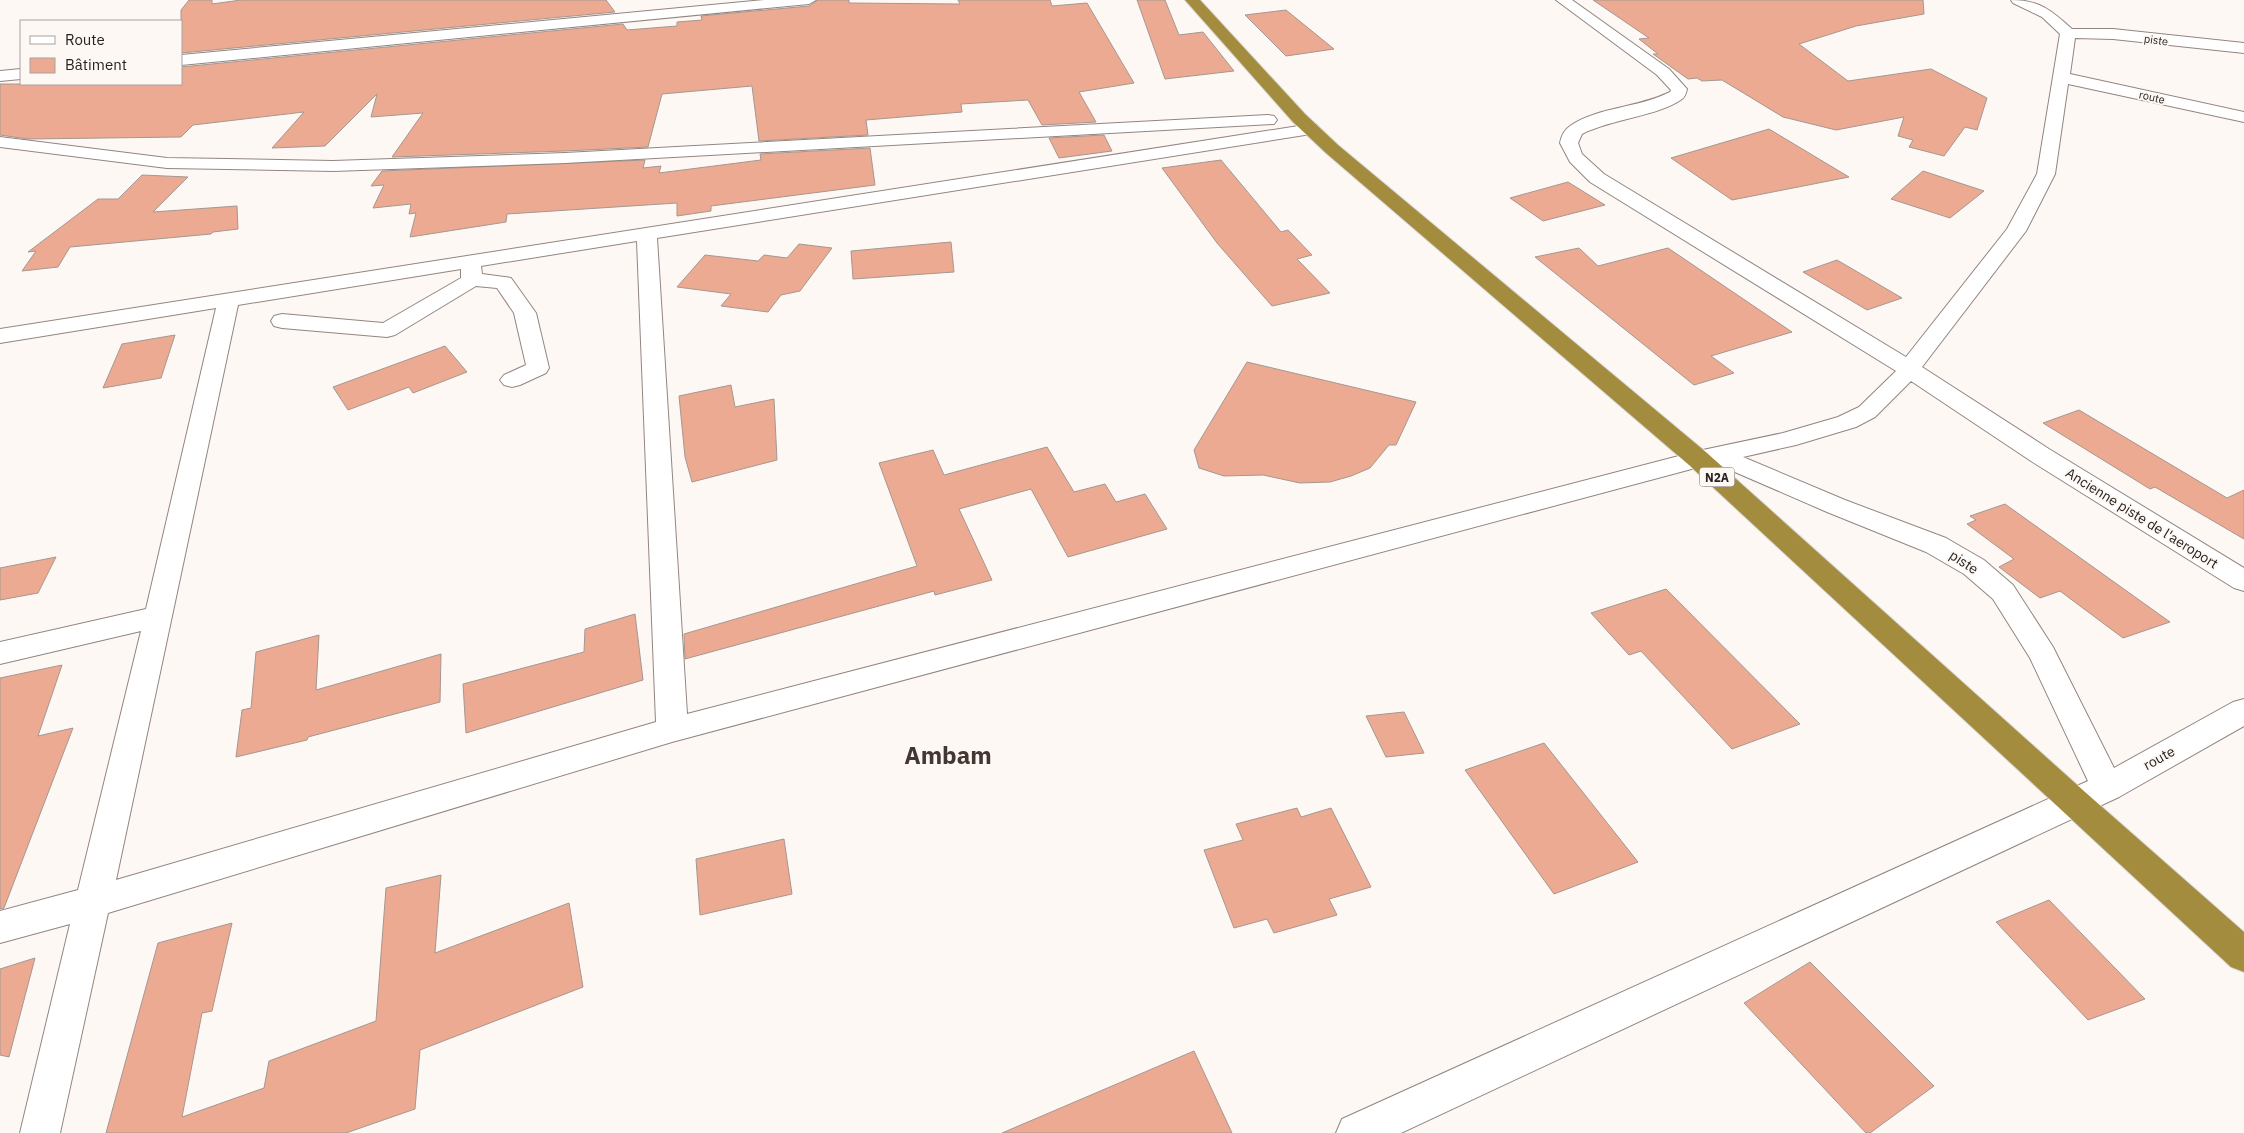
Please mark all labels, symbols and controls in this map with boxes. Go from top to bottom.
legend [20,20,182,85]
text: Route [65,30,105,49]
street label: piste [2143,31,2169,49]
text: Bâtiment [65,55,127,74]
street label: route [2138,87,2166,107]
street label: Ancienne piste de l'aeroport [2062,464,2222,572]
road number: N2A [1700,468,1734,487]
street label: piste [1946,546,1982,578]
district label: Ambam [904,739,992,771]
street label: route [2140,742,2178,774]

